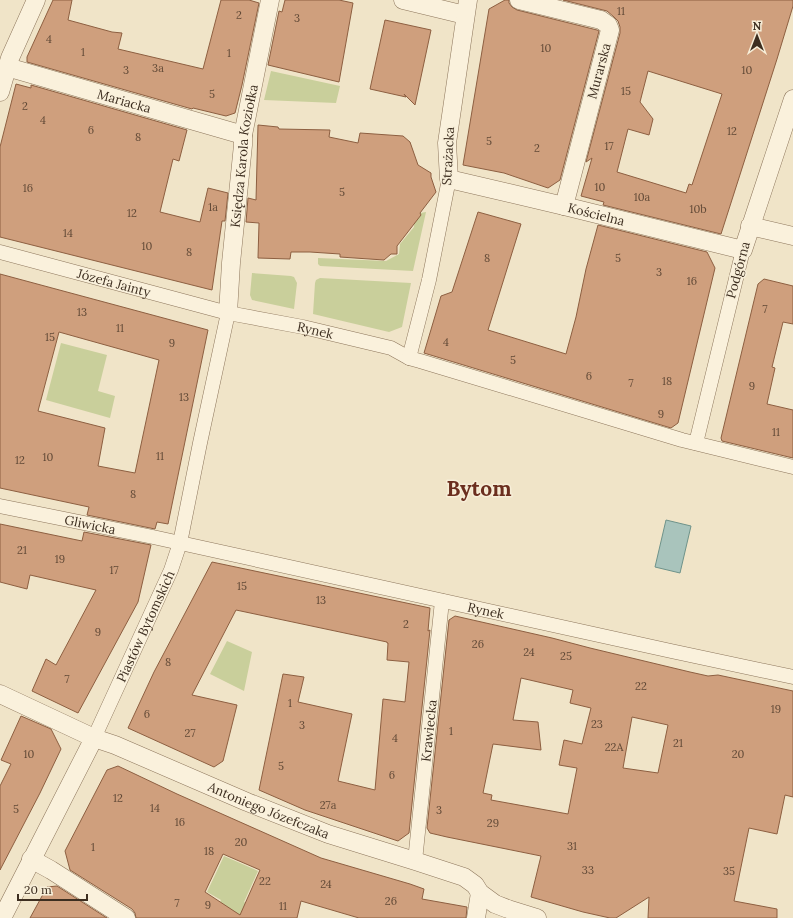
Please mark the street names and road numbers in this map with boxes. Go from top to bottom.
street label: Murarska [583,41,615,101]
street label: Księdza Karola Koziołka [226,83,261,228]
street label: Mariacka [95,85,153,117]
street label: Strażacka [438,126,458,186]
street label: Kościelna [566,199,627,229]
street label: Podgórna [722,239,754,300]
street label: Józefa Jainty [74,264,153,300]
street label: Rynek [296,318,335,343]
street label: Gliwicka [63,511,117,538]
street label: Piastów Bytomskich [112,567,178,685]
street label: Rynek [466,598,506,623]
street label: Krawiecka [417,698,440,763]
street label: Antoniego Józefczaka [205,777,332,842]

